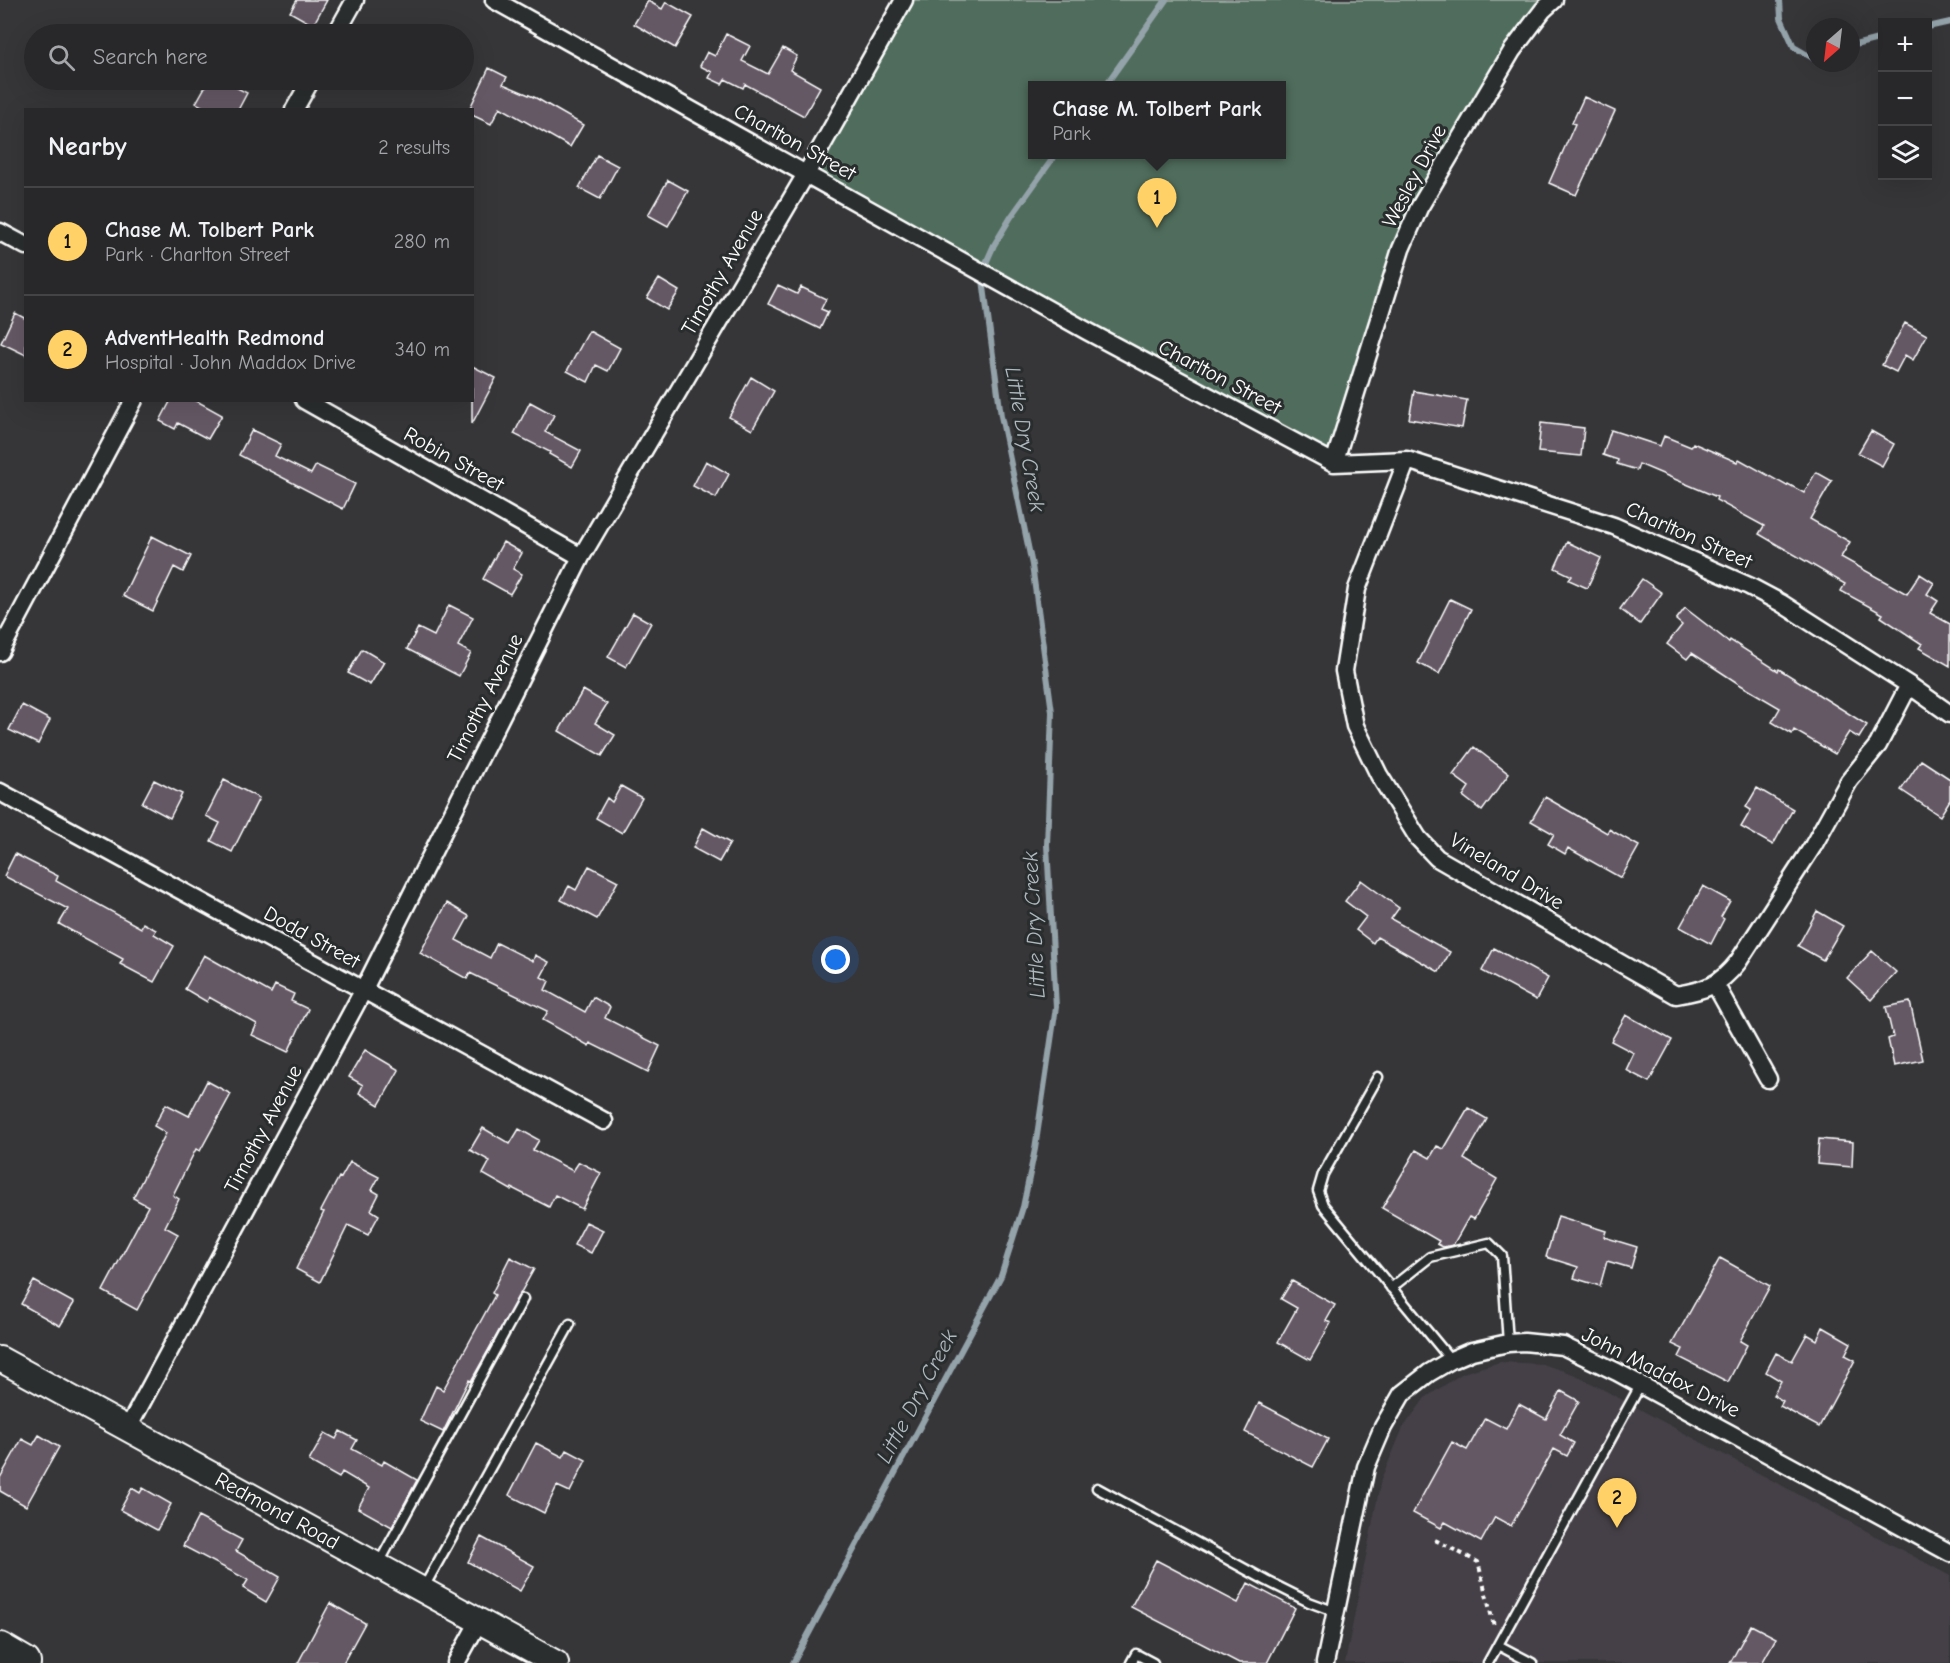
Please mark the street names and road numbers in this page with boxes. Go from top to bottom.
street label: Charlton Street [730,99,861,186]
street label: Wesley Drive [1377,121,1451,231]
street label: Timothy Avenue [676,205,768,339]
street label: Charlton Street [1154,335,1286,420]
street label: Robin Street [400,422,509,497]
street label: Charlton Street [1622,496,1757,574]
street label: Timothy Avenue [442,629,528,767]
street label: Vineland Drive [1446,828,1568,914]
street label: Dodd Street [260,901,365,974]
street label: Timothy Avenue [219,1061,307,1197]
street label: John Maddox Drive [1578,1322,1744,1422]
street label: Redmond Road [211,1467,343,1554]

